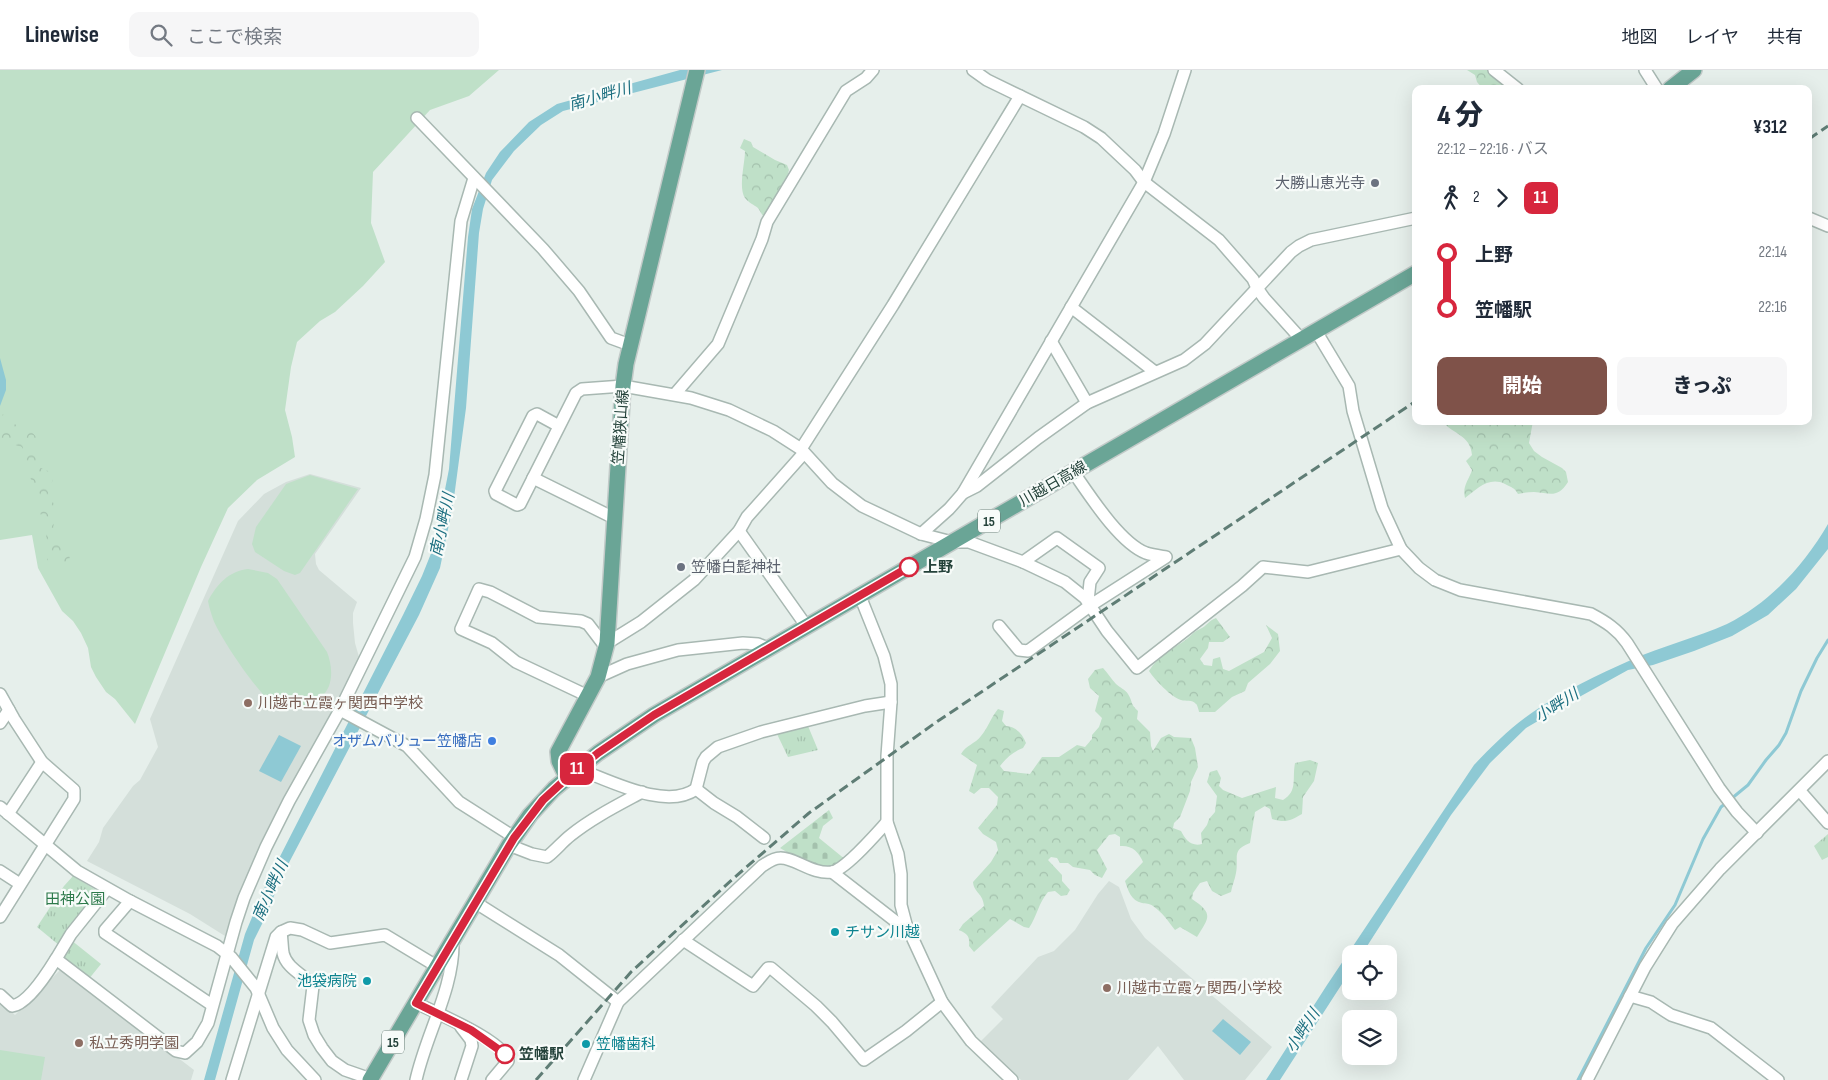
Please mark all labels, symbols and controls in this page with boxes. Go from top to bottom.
search box [129,12,479,57]
text: Linewise [25,20,99,49]
icon: search [147,21,175,49]
text: ここで検索 [187,26,282,49]
text: 地図 [1622,27,1658,48]
text: レイヤ [1686,27,1739,48]
text: 共有 [1767,27,1803,48]
water label: 南小畔川 [567,78,635,115]
text: 4 分 [1437,99,1483,132]
text: ¥312 [1753,116,1787,139]
text: 22:12 – 22:16 · バス [1437,140,1549,159]
place label: 大勝山恵光寺 [1275,174,1365,193]
marker: 大勝山恵光寺 [1369,177,1381,189]
icon: walk [1437,184,1465,212]
icon: forward [1488,184,1516,212]
text: 11 [1534,187,1548,208]
text: 2 [1473,188,1480,207]
text: 22:14 [1758,243,1787,262]
text: 上野 [1475,244,1513,267]
text: 22:16 [1758,298,1787,317]
text: 笠幡駅 [1475,299,1532,322]
button: 開始 [1437,357,1607,415]
button: きっぷ [1617,357,1787,415]
street label: 笠幡狭山線 [609,389,633,465]
street label: 川越日高線 [1016,457,1090,511]
water label: 南小畔川 [427,490,459,558]
road number: 15 [978,510,1000,532]
marker: 上野 [899,557,919,577]
place label: 笠幡白髭神社 [691,558,781,577]
place label: 上野 [923,558,953,577]
marker: 笠幡白髭神社 [675,561,687,573]
water label: 小畔川 [1532,684,1584,727]
place label: 川越市立霞ヶ関西中学校 [258,694,423,713]
marker: 川越市立霞ヶ関西中学校 [242,697,254,709]
place label: オザムバリュー笠幡店 [332,732,482,751]
marker: オザムバリュー笠幡店 [486,735,498,747]
line badge: 11 [554,753,600,785]
text: 11 [570,758,584,779]
water label: 南小畔川 [249,856,294,924]
park label: 田神公園 [45,890,105,909]
place label: チサン川越 [845,923,920,942]
marker: チサン川越 [829,926,841,938]
map controls [1342,945,1397,1065]
button: locate [1342,945,1397,1000]
place label: 池袋病院 [297,972,357,991]
marker: 池袋病院 [361,975,373,987]
place label: 川越市立霞ヶ関西小学校 [1117,979,1282,998]
marker: 川越市立霞ヶ関西小学校 [1101,982,1113,994]
water label: 小畔川 [1282,1004,1325,1056]
button: layers [1342,1010,1397,1065]
road number: 15 [382,1030,404,1054]
place label: 私立秀明学園 [89,1034,179,1053]
place label: 笠幡歯科 [596,1035,656,1054]
marker: 私立秀明学園 [73,1037,85,1049]
marker: 笠幡歯科 [580,1038,592,1050]
marker: 笠幡駅 [495,1044,515,1064]
place label: 笠幡駅 [519,1045,564,1064]

